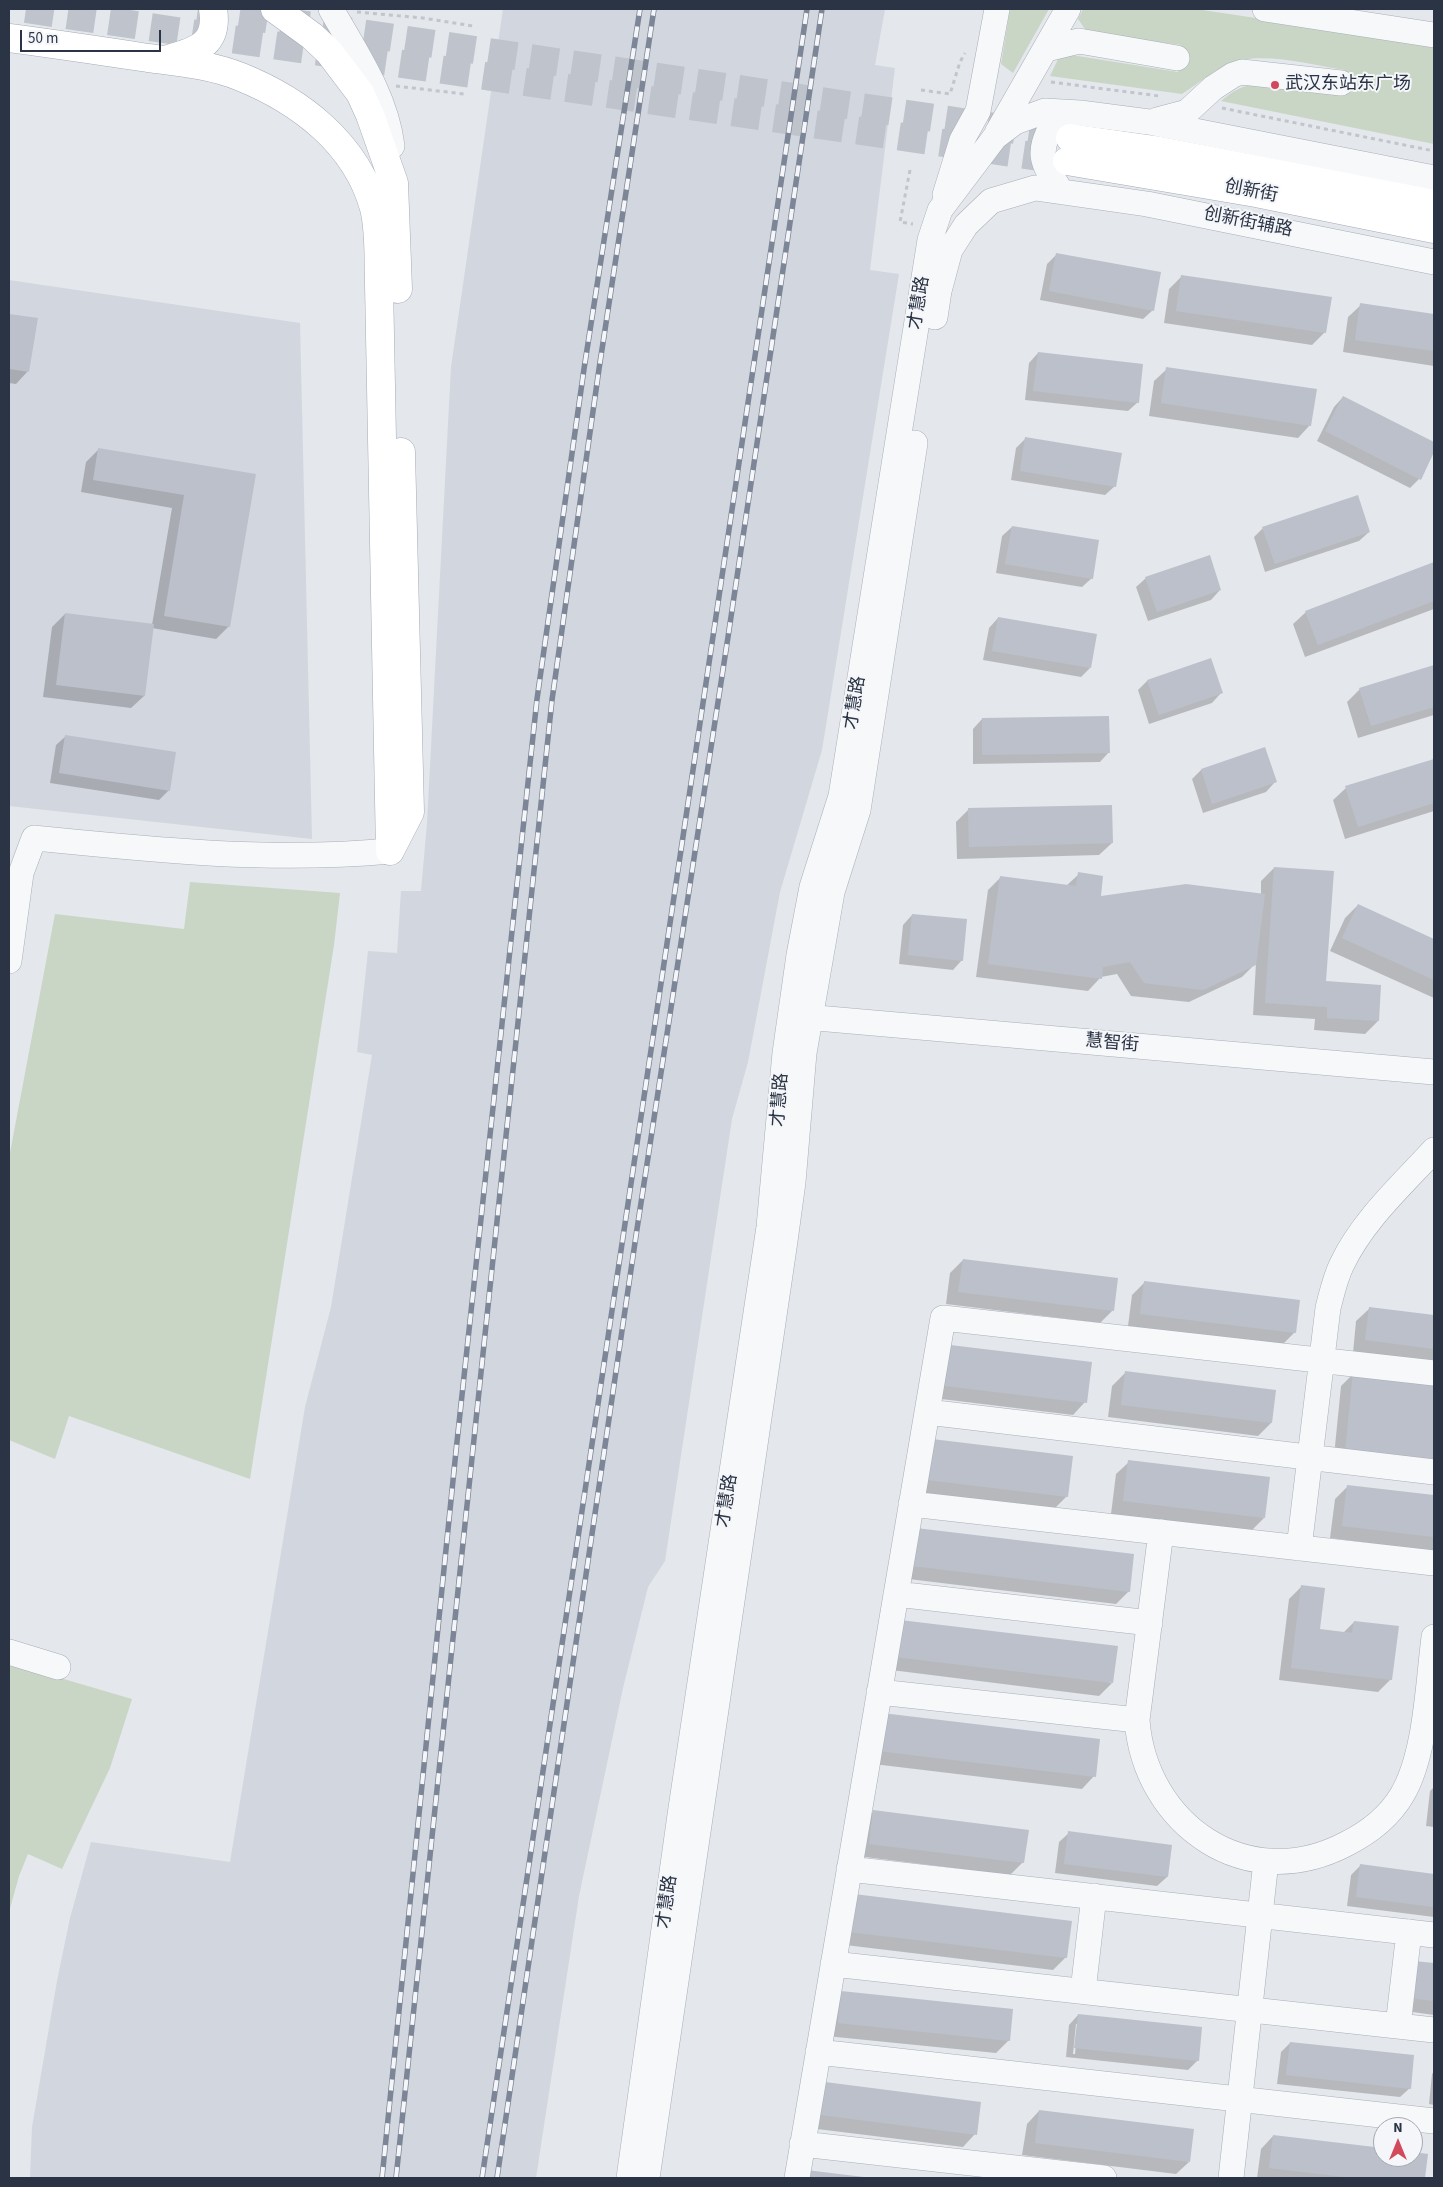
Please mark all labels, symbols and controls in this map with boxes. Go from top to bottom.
scale bar [22,20,164,52]
text: 50 m [28,28,58,49]
place label: 武汉东站东广场 [1285,74,1411,96]
marker: 武汉东站东广场 [1269,79,1281,91]
street label: 创新街 [1222,176,1280,208]
street label: 创新街辅路 [1202,204,1294,242]
street label: 才慧路 [905,275,935,331]
street label: 才慧路 [841,675,871,731]
street label: 慧智街 [1084,1031,1140,1057]
street label: 才慧路 [768,1072,794,1128]
street label: 才慧路 [713,1473,743,1529]
street label: 才慧路 [654,1874,682,1930]
north arrow [1373,2117,1423,2167]
text: N [1393,2118,1403,2138]

